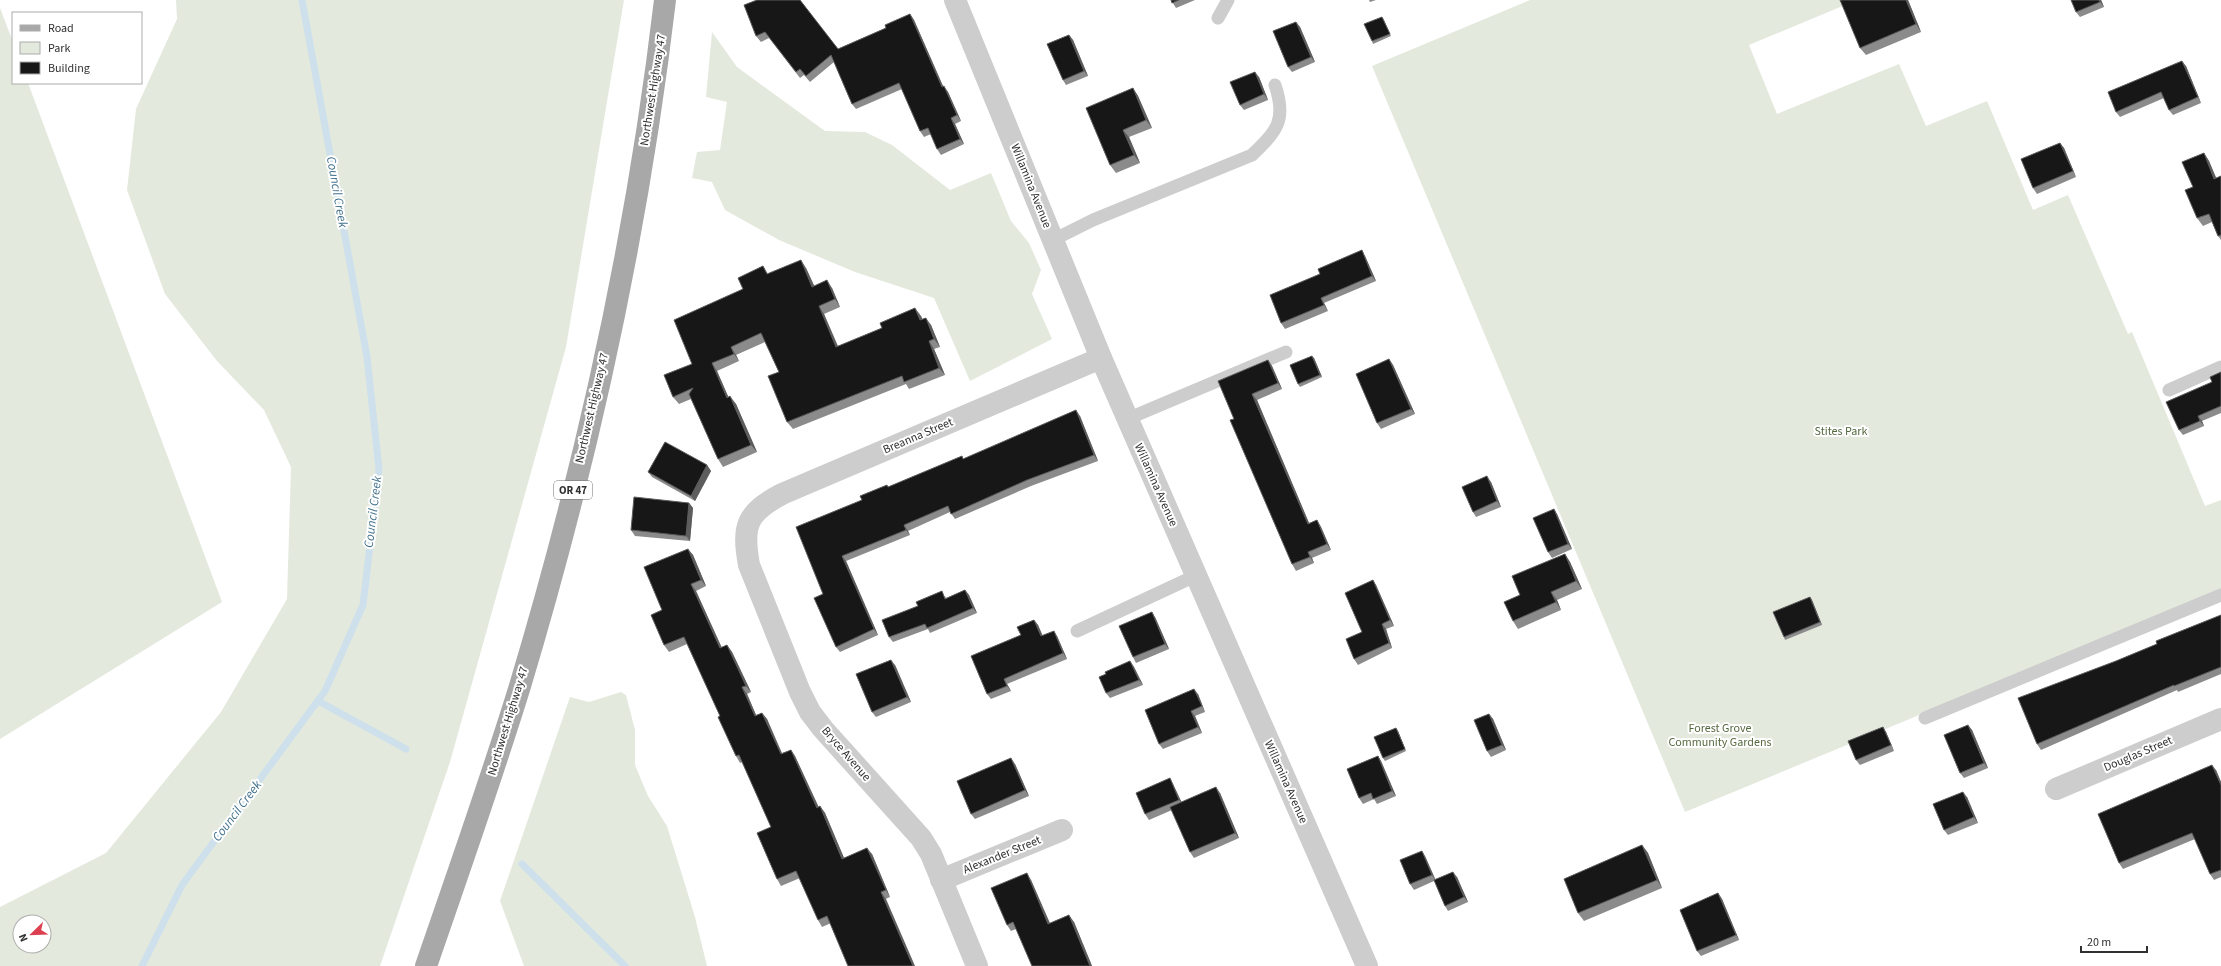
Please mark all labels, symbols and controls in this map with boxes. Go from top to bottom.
legend [12,12,142,84]
text: Road [48,20,74,37]
street label: Northwest Highway 47 [636,33,670,147]
text: Park [48,40,70,57]
text: Building [48,60,90,77]
street label: Willamina Avenue [1006,141,1056,231]
water label: Council Creek [322,155,352,230]
street label: Northwest Highway 47 [571,351,613,465]
street label: Breanna Street [880,414,956,458]
park label: Stites Park [1815,423,1867,440]
street label: Willamina Avenue [1130,441,1182,529]
water label: Council Creek [360,474,386,549]
road number: OR 47 [554,481,592,499]
street label: Northwest Highway 47 [483,665,533,777]
park label: Forest Grove Community Gardens [1668,720,1772,751]
street label: Bryce Avenue [817,723,875,785]
street label: Douglas Street [2101,732,2175,776]
street label: Willamina Avenue [1260,738,1312,826]
water label: Council Creek [208,776,266,845]
street label: Alexander Street [961,832,1043,878]
north arrow [12,914,52,954]
scale bar [2081,928,2147,954]
text: N [15,931,32,944]
text: 20 m [2087,934,2111,951]

